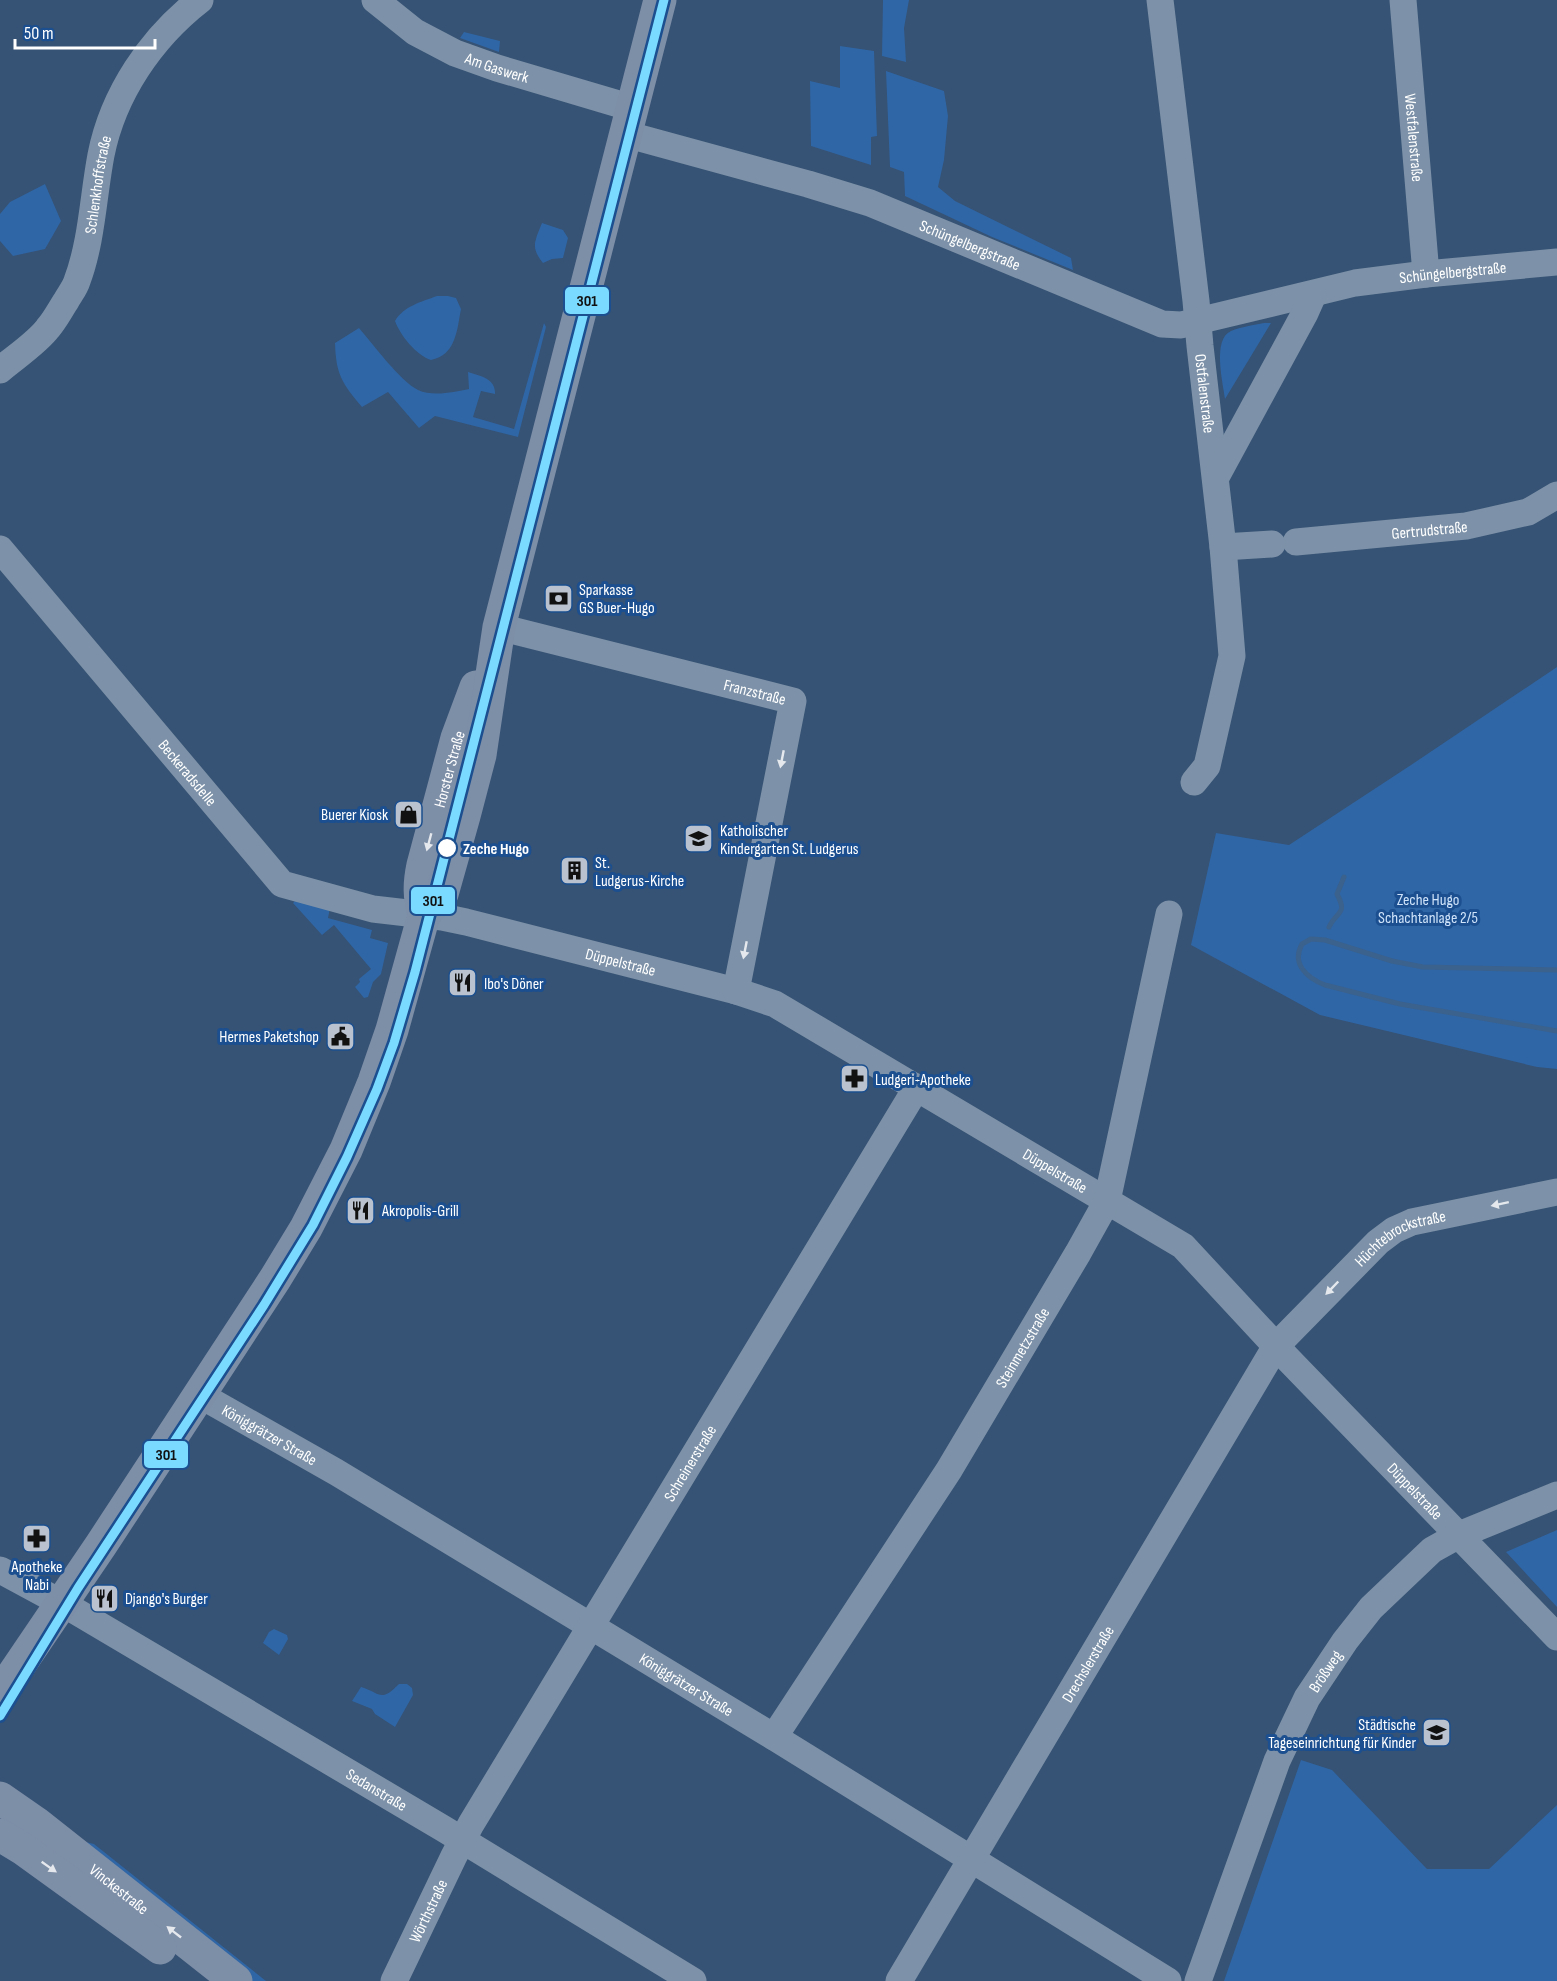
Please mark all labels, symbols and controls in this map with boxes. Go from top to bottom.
scale bar [15,12,154,50]
text: 50 m [24,23,54,44]
street label: Am Gaswerk [461,49,531,88]
street label: Westfalenstraße [1400,93,1426,183]
street label: Schlenkhoffstraße [81,133,116,235]
street label: Schüngelbergstraße [916,217,1023,275]
street label: Schüngelbergstraße [1398,259,1507,288]
line badge: 301 [564,286,610,315]
text: 301 [576,292,598,311]
street label: Ostfalenstraße [1190,353,1218,434]
street label: Gertrudstraße [1391,518,1469,544]
place label: Sparkasse GS Buer-Hugo [579,581,655,618]
bank icon: Sparkasse GS Buer-Hugo [542,582,574,614]
street label: Franzstraße [722,676,788,710]
street label: Horster Straße [431,728,470,810]
street label: Beckeradsdelle [154,736,220,810]
one-way arrow [777,749,786,768]
shop icon: Buerer Kiosk [393,798,425,830]
place label: Buerer Kiosk [321,806,388,825]
place label: Katholischer Kindergarten St. Ludgerus [720,822,859,859]
school or university icon: Katholischer Kindergarten St. Ludgerus [683,823,715,855]
one-way arrow [424,833,434,851]
marker: Zeche Hugo [436,837,458,859]
place label: Zeche Hugo [463,840,529,859]
place label: St. Ludgerus-Kirche [595,854,684,891]
building icon: St. Ludgerus-Kirche [558,855,590,887]
line badge: 301 [410,886,456,915]
park label: Zeche Hugo Schachtanlage 2/5 [1378,891,1478,928]
text: 301 [422,892,444,911]
one-way arrow [740,941,749,960]
street label: Düppelstraße [583,945,657,981]
restaurant icon: Ibo's Döner [447,967,479,999]
place label: Ibo's Döner [484,975,544,994]
public building icon: Hermes Paketshop [324,1020,356,1052]
place label: Hermes Paketshop [219,1028,319,1047]
pharmacy icon: Ludgeri-Apotheke [838,1063,870,1095]
place label: Ludgeri-Apotheke [875,1071,971,1090]
street label: Düppelstraße [1019,1145,1090,1198]
restaurant icon: Akropolis-Grill [345,1194,377,1226]
one-way arrow [1490,1200,1509,1209]
place label: Akropolis-Grill [381,1202,459,1221]
street label: Hüchtebrockstraße [1351,1207,1448,1271]
one-way arrow [1325,1281,1339,1295]
street label: Steinmetzstraße [992,1305,1054,1391]
street label: Königgrätzer Straße [218,1401,320,1470]
street label: Schreinerstraße [660,1422,721,1505]
line badge: 301 [143,1440,189,1469]
text: 301 [155,1446,177,1465]
street label: Düppelstraße [1383,1459,1446,1524]
pharmacy icon: Apotheke Nabi [21,1522,53,1554]
place label: Apotheke Nabi [11,1558,62,1595]
restaurant icon: Django's Burger [88,1582,120,1614]
place label: Django's Burger [125,1590,208,1609]
street label: Drechslerstraße [1059,1623,1119,1706]
street label: Brößweg [1305,1647,1347,1696]
street label: Königgrätzer Straße [635,1650,736,1721]
place label: Städtische Tageseinrichtung für Kinder [1268,1716,1416,1753]
school or university icon: Städtische Tageseinrichtung für Kinder [1421,1717,1453,1749]
street label: Sedanstraße [342,1765,410,1816]
one-way arrow [40,1861,56,1873]
street label: Vinckestraße [85,1861,152,1919]
street label: Wörthstraße [406,1877,452,1946]
one-way arrow [166,1925,182,1938]

